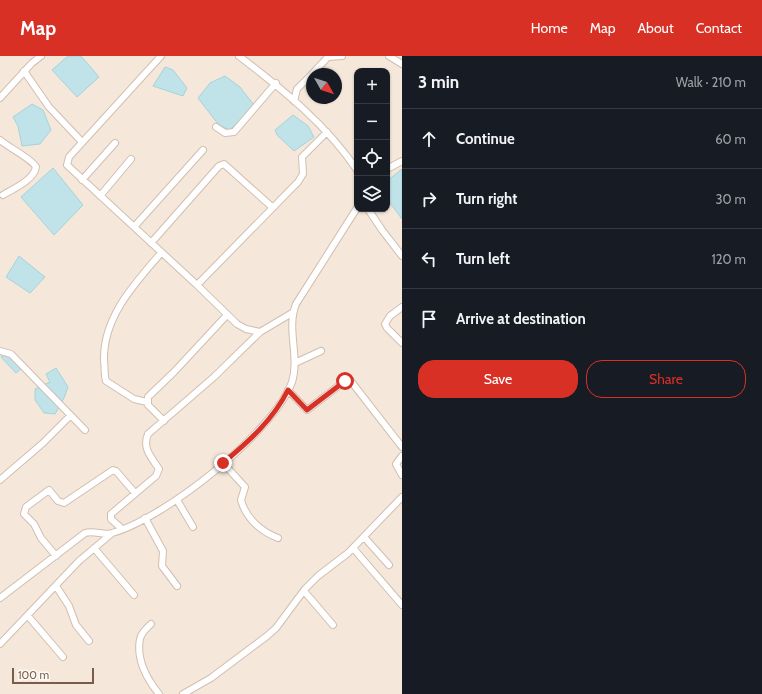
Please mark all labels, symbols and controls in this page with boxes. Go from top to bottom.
text: Map [20,17,56,40]
text: Home [531,19,568,37]
text: Map [590,19,615,37]
text: About [637,19,674,37]
text: Contact [696,19,742,37]
north arrow [306,68,342,104]
map controls [354,68,390,212]
button: + [354,68,390,104]
text: 3 min [418,72,459,92]
text: Walk · 210 m [676,74,746,90]
button: − [354,104,390,140]
icon: ahead [418,128,440,150]
text: Continue [456,130,515,148]
text: 60 m [715,131,746,147]
button: locate [354,140,390,176]
button: layers [354,176,390,212]
icon: right [418,188,440,210]
text: Turn right [456,190,517,208]
text: 30 m [716,191,746,207]
icon: left [418,248,440,270]
text: Turn left [456,250,510,268]
text: 120 m [712,251,746,267]
icon: arrive [418,308,440,330]
text: Arrive at destination [456,310,586,328]
button: Save [418,360,578,398]
button: Share [586,360,746,398]
route start [336,372,354,390]
route end [214,454,232,472]
scale bar [12,666,94,685]
text: 100 m [18,668,49,682]

